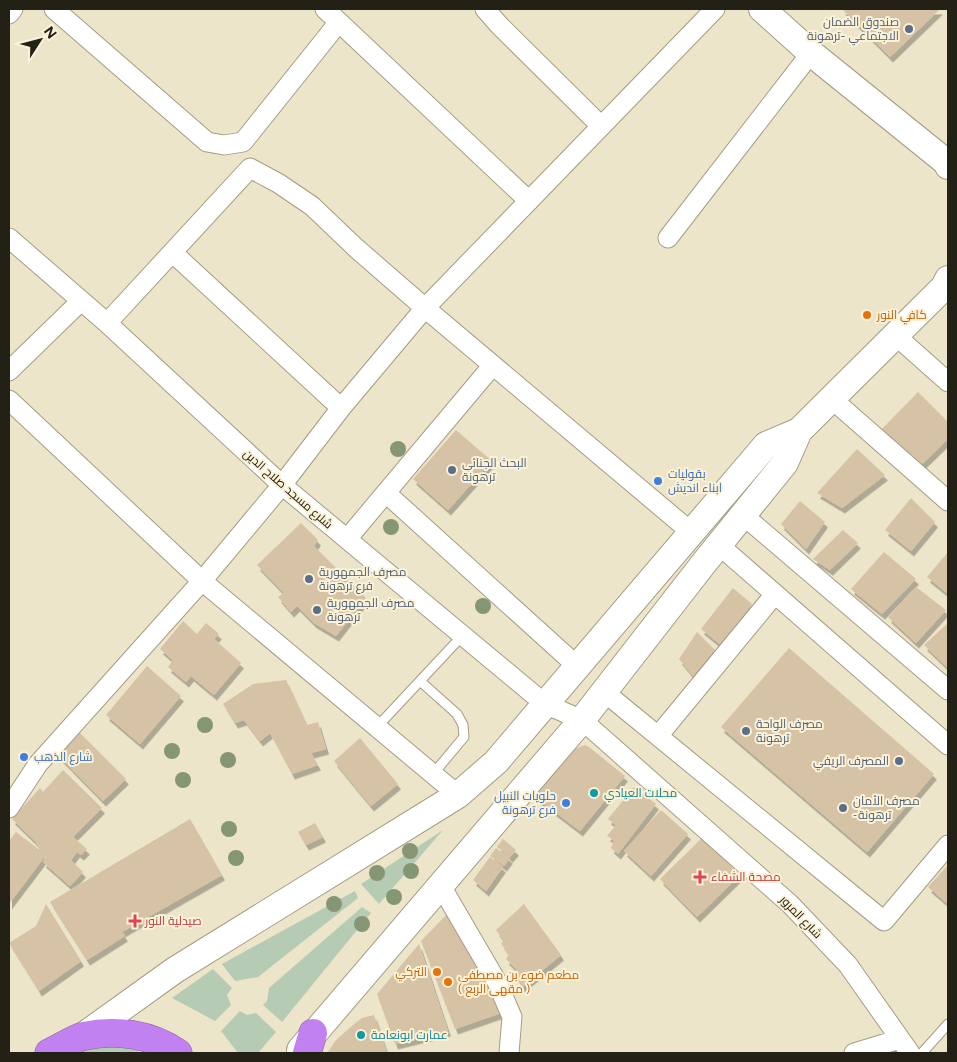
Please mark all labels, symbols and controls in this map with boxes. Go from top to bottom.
north arrow [15,15,65,65]
place label: صندوق الضمان الاجتماعي -ترهونة [807,15,899,46]
text: N [40,23,60,42]
marker: صندوق الضمان الاجتماعي -ترهونة [903,23,915,35]
place label: كافي النور [876,308,927,325]
marker: كافي النور [861,309,873,321]
street label: شلرع مسجد صلاح الدين [240,446,336,532]
place label: البحث الجنائي ترهونة [462,456,527,484]
marker: البحث الجنائي ترهونة [446,464,458,476]
place label: بقوليات ابناء انديش [668,467,722,495]
marker: بقوليات ابناء انديش [652,475,664,487]
place label: مصرف الجمهورية فرع ترهونة [319,565,406,594]
marker: مصرف الجمهورية فرع ترهونة [303,573,315,585]
place label: مصرف الجمهورية ترهونة [327,596,414,624]
marker: مصرف الجمهورية ترهونة [311,604,323,616]
place label: مصرف الواحة ترهونة [756,717,823,745]
marker: مصرف الواحة ترهونة [740,725,752,737]
place label: شارع الذهب [34,750,93,765]
marker: شارع الذهب [18,751,30,763]
place label: المصرف الريفي [813,754,889,771]
marker: المصرف الريفي [893,755,905,767]
place label: محلات العيادي [604,786,677,803]
marker: محلات العيادي [588,787,600,799]
place label: حلويات النبيل فرع ترهونة [494,789,556,818]
place label: مصرف الأمان -ترهونة [853,794,920,822]
marker: حلويات النبيل فرع ترهونة [560,797,572,809]
marker: مصرف الأمان -ترهونة [837,802,849,814]
marker: مصحة الشفاء [693,870,707,884]
place label: مصحة الشفاء [711,870,781,884]
street label: شارع المرور [776,892,825,942]
place label: صيدلية النور [144,914,202,928]
marker: صيدلية النور [129,915,141,927]
place label: التركي [395,965,427,982]
marker: التركي [431,966,443,978]
place label: مطعم ضوء بن مصطفى ( مقهى الربع ) [458,968,579,997]
marker: مطعم ضوء بن مصطفى ( مقهى الربع ) [442,976,454,988]
place label: عمارت ابونعامة [371,1028,448,1042]
marker: عمارت ابونعامة [355,1029,367,1041]

